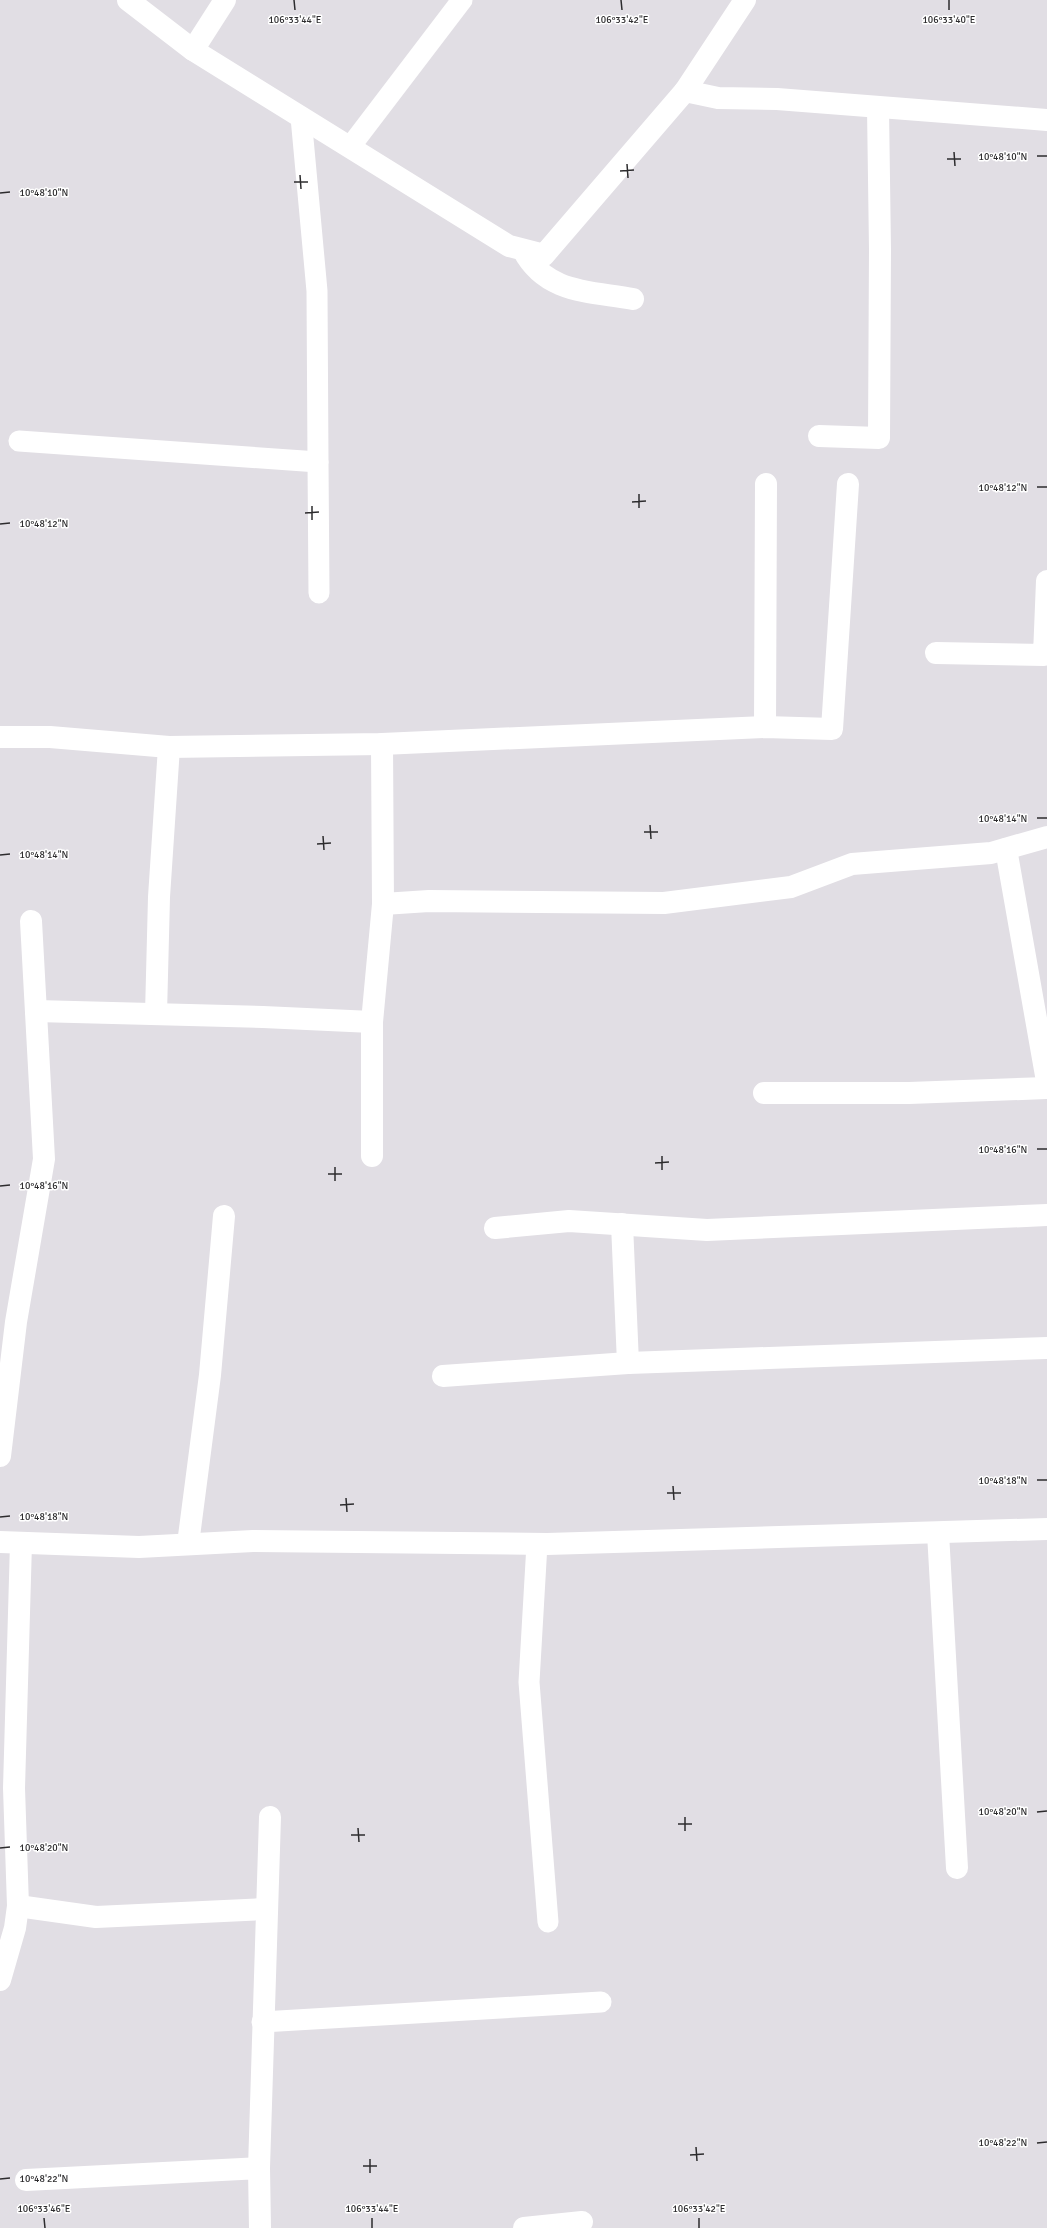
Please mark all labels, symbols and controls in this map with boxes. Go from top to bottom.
text: 106°33'44"E [268,14,322,26]
text: 106°33'42"E [595,14,649,26]
text: 106°33'40"E [922,14,976,26]
text: 10°48'10"N [979,151,1027,163]
text: 10°48'10"N [20,187,68,199]
text: 10°48'12"N [979,482,1027,494]
text: 10°48'12"N [20,518,68,530]
text: 10°48'14"N [979,813,1027,825]
text: 10°48'14"N [20,849,68,861]
text: 10°48'16"N [979,1144,1027,1156]
text: 10°48'16"N [20,1180,68,1192]
text: 10°48'18"N [979,1475,1027,1487]
text: 10°48'18"N [20,1511,68,1523]
text: 10°48'20"N [979,1806,1027,1818]
text: 10°48'20"N [20,1842,68,1854]
text: 10°48'22"N [979,2137,1027,2149]
text: 10°48'22"N [20,2173,68,2185]
text: 106°33'46"E [17,2203,71,2215]
text: 106°33'44"E [345,2203,399,2215]
text: 106°33'42"E [672,2203,726,2215]

